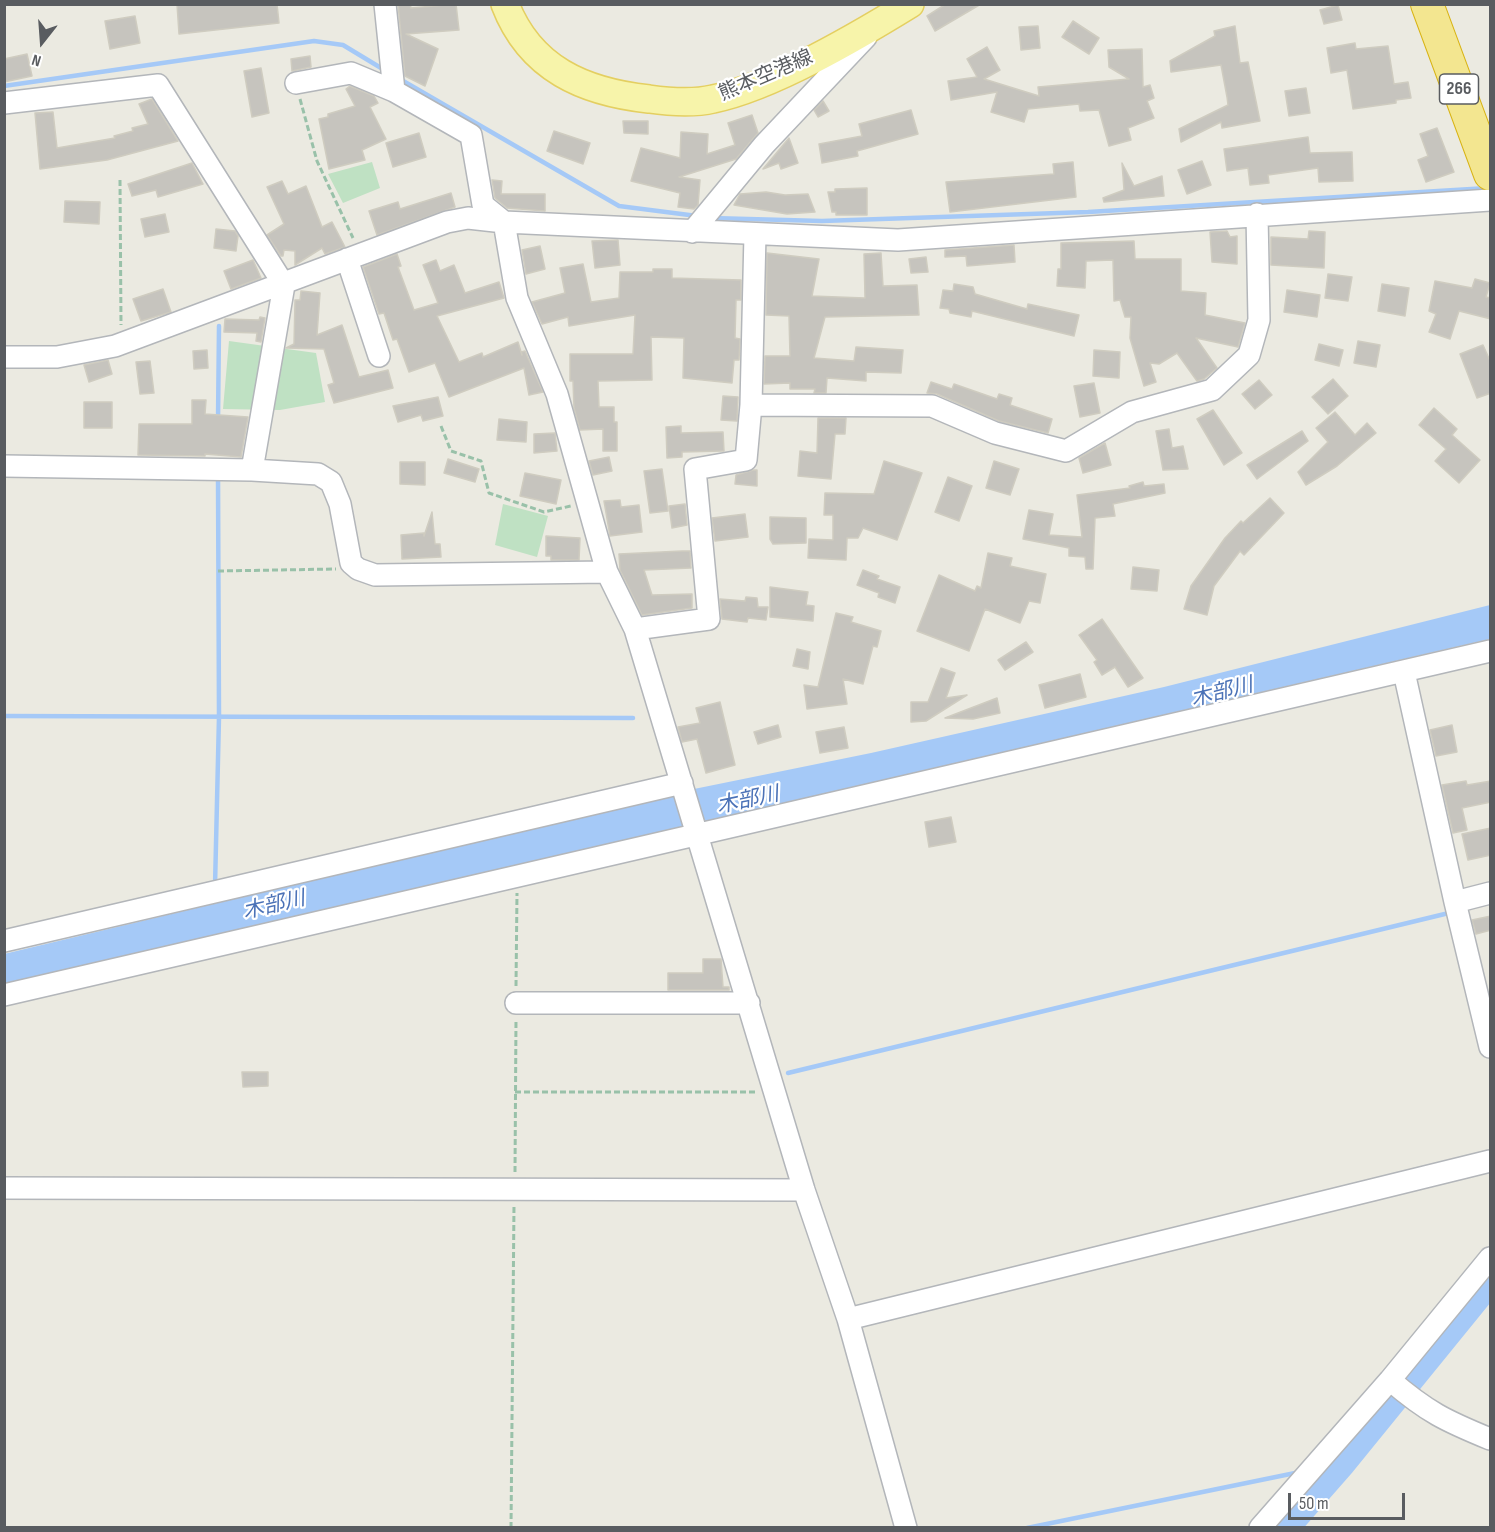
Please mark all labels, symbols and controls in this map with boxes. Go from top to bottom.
north arrow [12,12,72,72]
street label: 熊本空港線 [715,45,817,107]
text: N [30,49,43,70]
road number: 266 [1440,74,1478,104]
water label: 木部川 [1188,673,1256,713]
water label: 木部川 [715,782,781,820]
water label: 木部川 [240,887,308,925]
scale bar [1291,1481,1408,1519]
text: 50 m [1299,1493,1329,1514]

